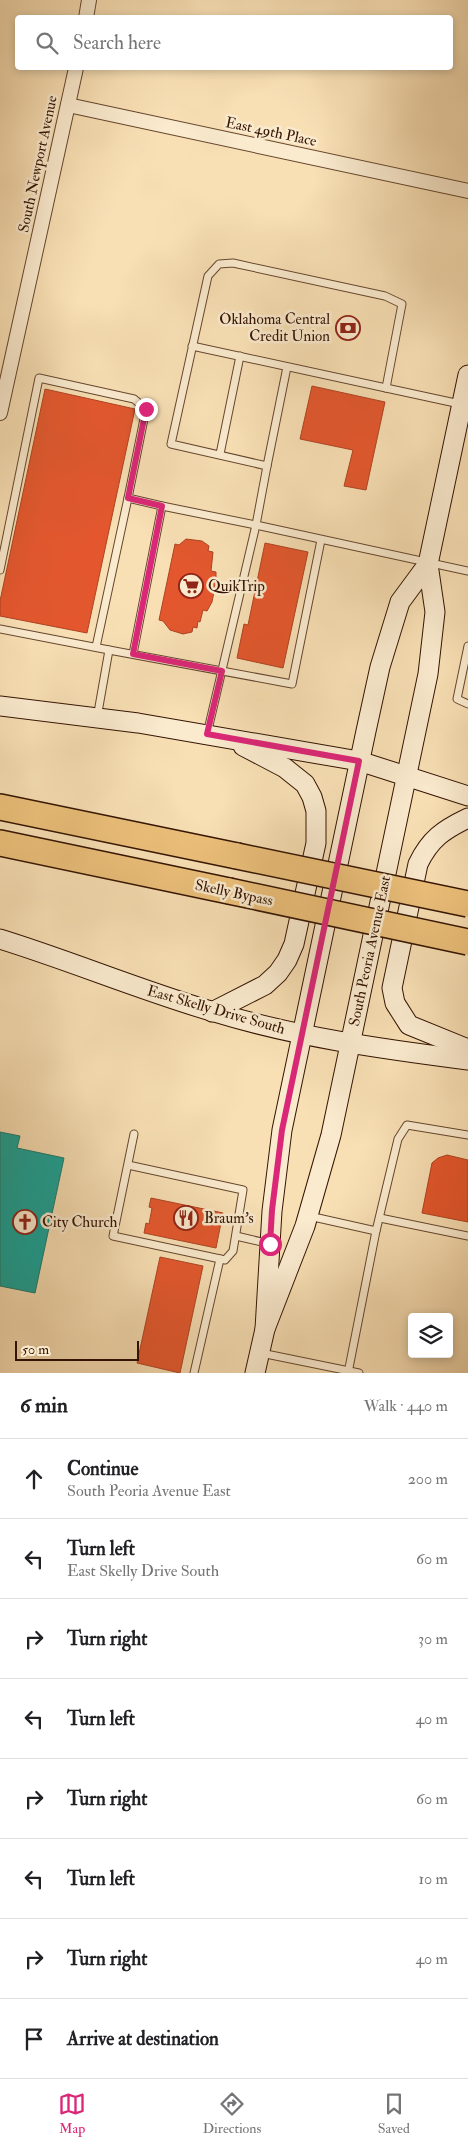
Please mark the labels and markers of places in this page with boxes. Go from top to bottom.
place label: Oklahoma Central Credit Union [219,310,330,346]
bank icon: Oklahoma Central Credit Union [335,315,361,341]
supermarket icon: QuikTrip [178,573,204,599]
place label: QuikTrip [208,577,265,597]
restaurant icon: Braum's [173,1205,199,1231]
church icon: City Church [12,1209,38,1235]
place label: Braum's [204,1209,254,1228]
place label: City Church [42,1213,117,1232]

